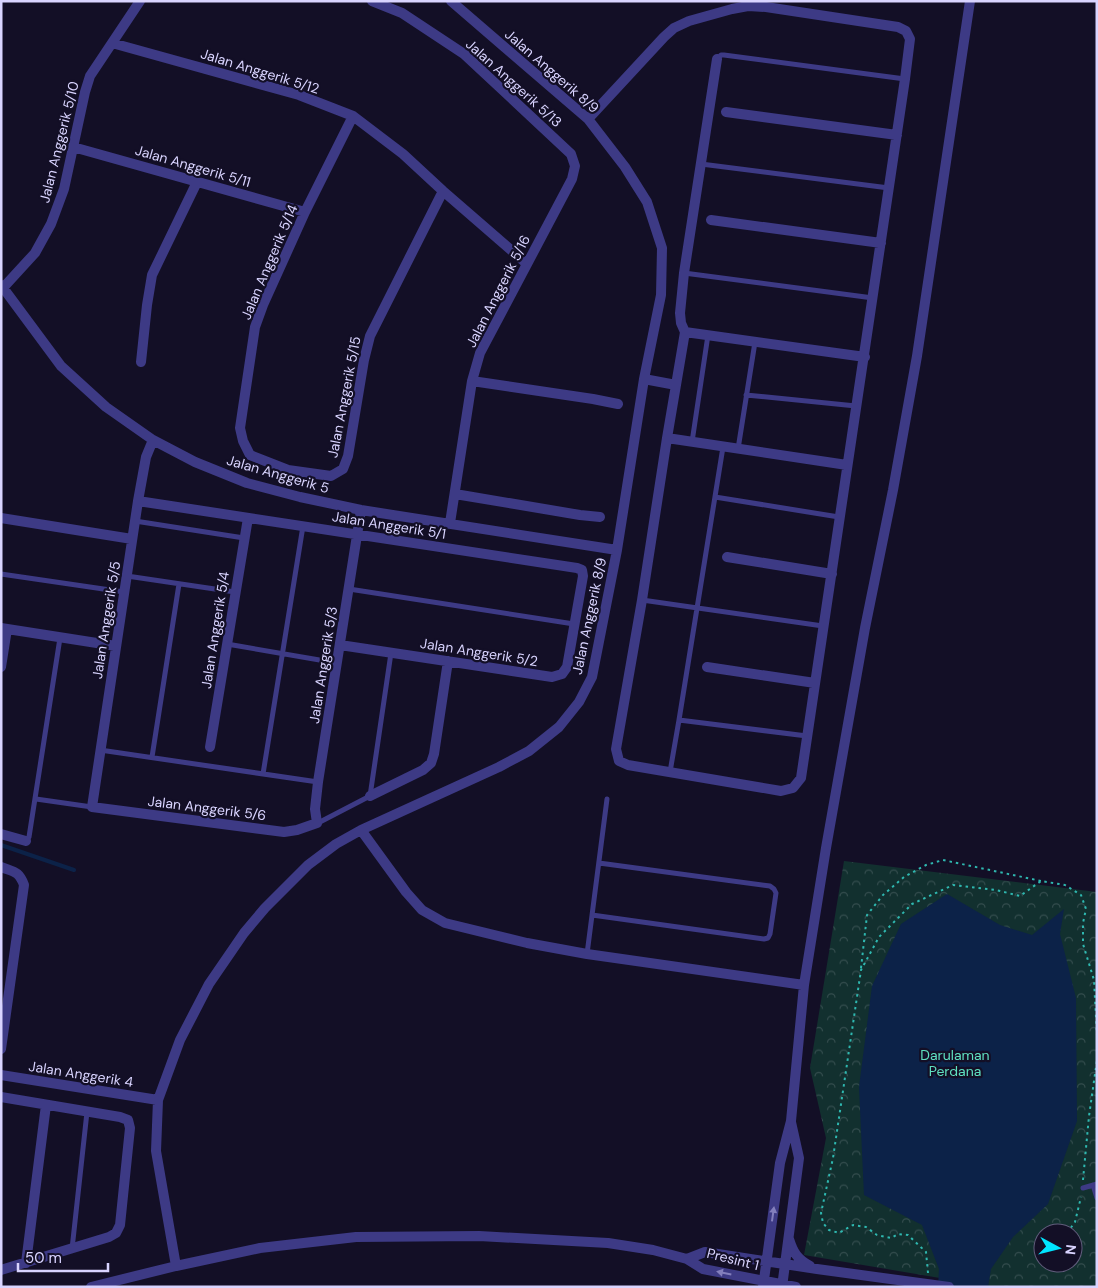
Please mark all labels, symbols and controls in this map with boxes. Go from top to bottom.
street label: Jalan Anggerik 8/9 [501,25,603,117]
street label: Jalan Anggerik 5/13 [462,35,566,131]
street label: Jalan Anggerik 5/12 [198,44,322,98]
street label: Jalan Anggerik 5/10 [35,79,83,205]
street label: Jalan Anggerik 5/11 [133,141,253,191]
street label: Jalan Anggerik 5/14 [237,201,302,322]
street label: Jalan Anggerik 5/16 [462,232,534,350]
street label: Jalan Anggerik 5/15 [323,335,365,459]
street label: Jalan Anggerik 5 [225,451,331,497]
street label: Jalan Anggerik 5/1 [331,507,447,543]
street label: Jalan Anggerik 8/9 [568,556,610,676]
street label: Jalan Anggerik 5/5 [88,560,124,680]
street label: Jalan Anggerik 5/4 [197,570,233,690]
street label: Jalan Anggerik 5/3 [305,605,341,725]
street label: Jalan Anggerik 5/2 [419,634,539,670]
street label: Jalan Anggerik 5/6 [147,792,267,824]
park label: Darulaman Perdana [920,1046,990,1080]
street label: Jalan Anggerik 4 [27,1057,135,1091]
one-way arrow [769,1205,777,1221]
north arrow [1033,1223,1083,1273]
scale bar [18,1240,108,1272]
text: N [1061,1243,1080,1256]
street label: Presint 1 [705,1244,761,1274]
text: 50 m [25,1248,62,1268]
one-way arrow [716,1269,732,1277]

